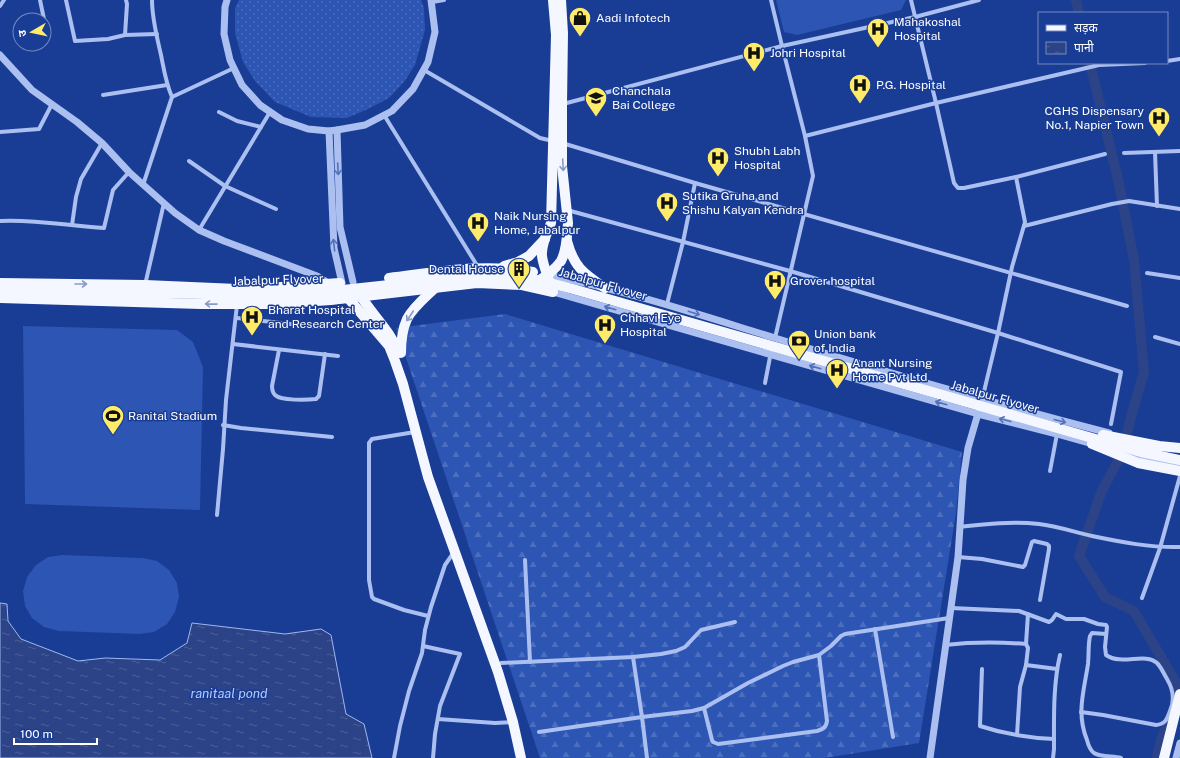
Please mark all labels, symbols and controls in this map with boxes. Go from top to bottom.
shop icon: Aadi Infotech [567,5,593,38]
place label: Aadi Infotech [596,11,670,25]
north arrow [12,12,52,52]
legend [1038,12,1168,64]
place label: Mahakoshal Hospital [894,15,962,43]
hospital icon: Mahakoshal Hospital [865,16,891,49]
text: सड़क [1074,21,1099,35]
text: उ [16,29,29,38]
hospital icon: Johri Hospital [741,40,767,73]
text: पानी [1074,40,1095,55]
place label: Johri Hospital [770,46,846,60]
hospital icon: P.G. Hospital [847,72,873,105]
place label: P.G. Hospital [876,78,946,92]
place label: Chanchala Bai College [612,84,675,112]
school or university icon: Chanchala Bai College [583,85,609,118]
place label: CGHS Dispensary No.1, Napier Town [1045,104,1145,132]
hospital icon: CGHS Dispensary No.1, Napier Town [1146,105,1172,138]
place label: Shubh Labh Hospital [734,144,801,172]
hospital icon: Shubh Labh Hospital [705,145,731,178]
one-way arrow [559,158,566,171]
one-way arrow [335,162,342,175]
place label: Sutika Gruha and Shishu Kalyan Kendra [682,189,804,217]
hospital icon: Sutika Gruha and Shishu Kalyan Kendra [654,190,680,223]
place label: Naik Nursing Home, Jabalpur [494,209,581,237]
hospital icon: Naik Nursing Home, Jabalpur [465,210,491,243]
one-way arrow [331,239,338,252]
building icon: Dental House [506,256,532,289]
place label: Dental House [429,262,504,276]
street label: Jabalpur Flyover [557,265,649,303]
hospital icon: Grover hospital [762,268,788,301]
street label: Jabalpur Flyover [232,271,324,289]
place label: Grover hospital [790,274,876,288]
one-way arrow [74,280,87,288]
one-way arrow [205,300,218,308]
place label: Bharat Hospital and Research Center [268,303,385,331]
hospital icon: Bharat Hospital and Research Center [239,304,265,337]
one-way arrow [604,304,617,311]
one-way arrow [405,310,413,322]
one-way arrow [687,310,700,317]
place label: Chhavi Eye Hospital [620,311,681,339]
hospital icon: Chhavi Eye Hospital [592,312,618,345]
place label: Union bank of India [814,327,877,355]
bank icon: Union bank of India [786,328,812,361]
place label: Anant Nursing Home Pvt Ltd [852,356,933,384]
hospital icon: Anant Nursing Home Pvt Ltd [824,357,850,390]
one-way arrow [809,363,822,370]
street label: Jabalpur Flyover [949,378,1041,416]
one-way arrow [934,399,947,406]
sports icon: Ranital Stadium [100,403,126,436]
place label: Ranital Stadium [128,409,217,423]
one-way arrow [998,416,1011,424]
one-way arrow [1053,417,1066,425]
water label: ranitaal pond [190,686,268,701]
scale bar [14,720,97,746]
text: 100 m [20,727,53,741]

